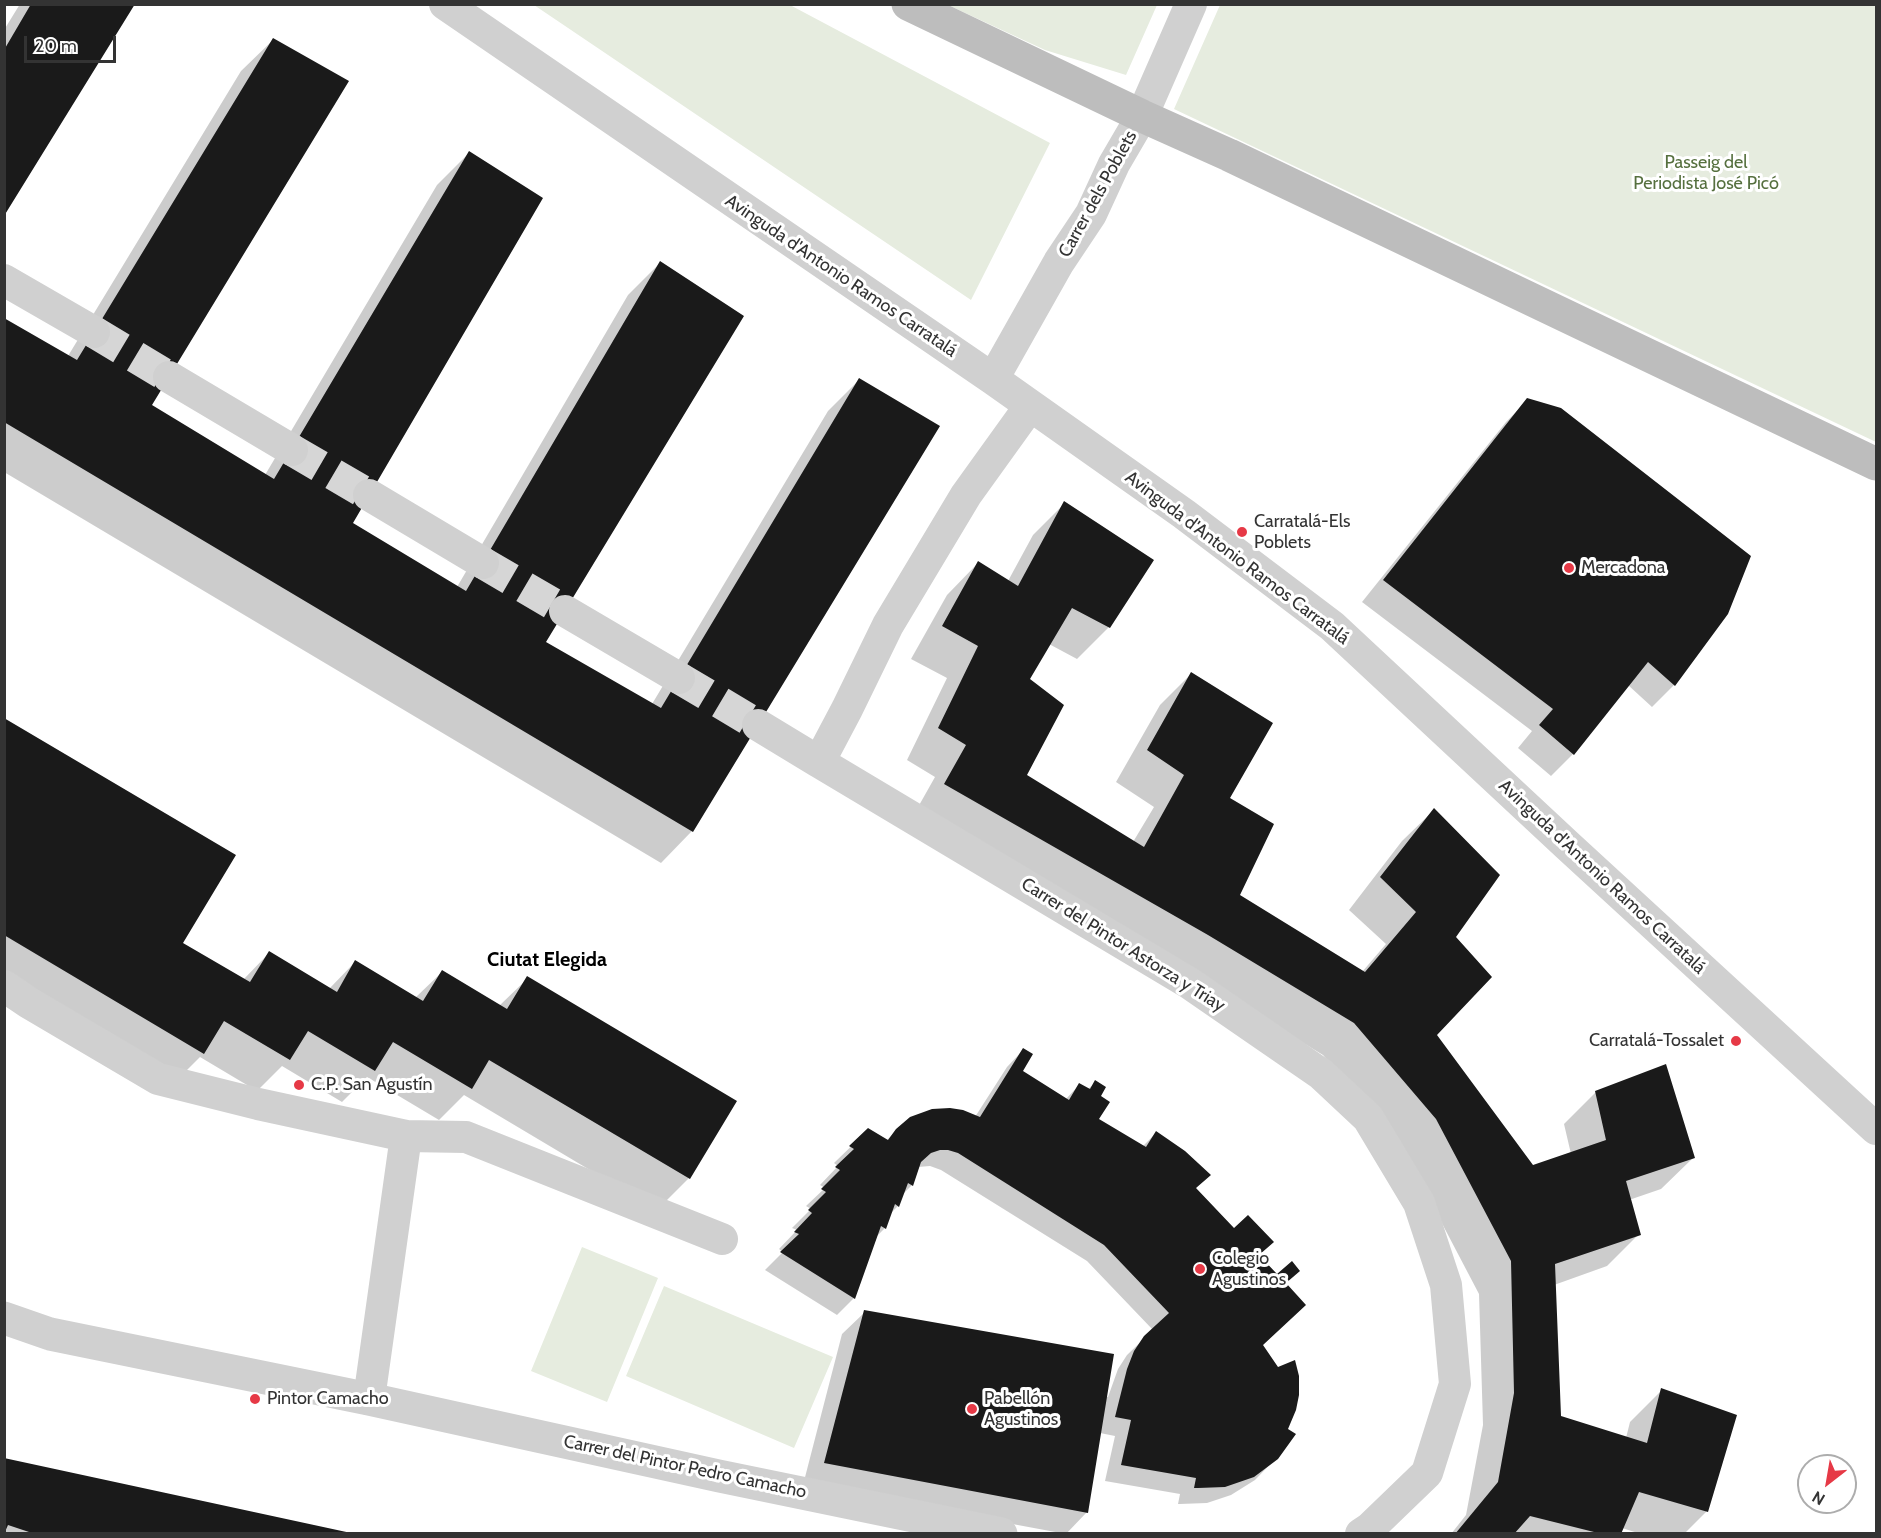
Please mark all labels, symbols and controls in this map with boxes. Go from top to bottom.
scale bar [27,24,118,62]
text: 20 m [35,35,77,57]
street label: Carrer dels Poblets [1054,127,1142,261]
park label: Passeig del Periodista José Picó [1633,152,1779,195]
street label: Avinguda d'Antonio Ramos Carratalá [721,190,961,362]
street label: Avinguda d'Antonio Ramos Carratalá [1121,467,1353,649]
place label: Carratalá-Els Poblets [1254,511,1350,554]
marker: Carratalá-Els Poblets [1235,525,1249,539]
place label: Mercadona [1581,557,1665,579]
marker: Mercadona [1562,561,1576,575]
street label: Avinguda d'Antonio Ramos Carratalá [1494,775,1710,979]
street label: Carrer del Pintor Astorza y Triay [1017,873,1229,1017]
district label: Ciutat Elegida [487,948,607,972]
place label: Carratalá-Tossalet [1589,1030,1724,1052]
marker: Carratalá-Tossalet [1729,1034,1743,1048]
place label: C.P. San Agustín [311,1074,432,1096]
marker: C.P. San Agustín [292,1078,306,1092]
place label: Colegio Agustinos [1212,1248,1286,1290]
marker: Colegio Agustinos [1193,1262,1207,1276]
place label: Pintor Camacho [267,1388,389,1410]
place label: Pabellón Agustinos [984,1388,1058,1430]
marker: Pintor Camacho [248,1392,262,1406]
marker: Pabellón Agustinos [965,1402,979,1416]
street label: Carrer del Pintor Pedro Camacho [562,1431,808,1503]
north arrow [1797,1454,1857,1514]
text: N [1809,1487,1828,1509]

